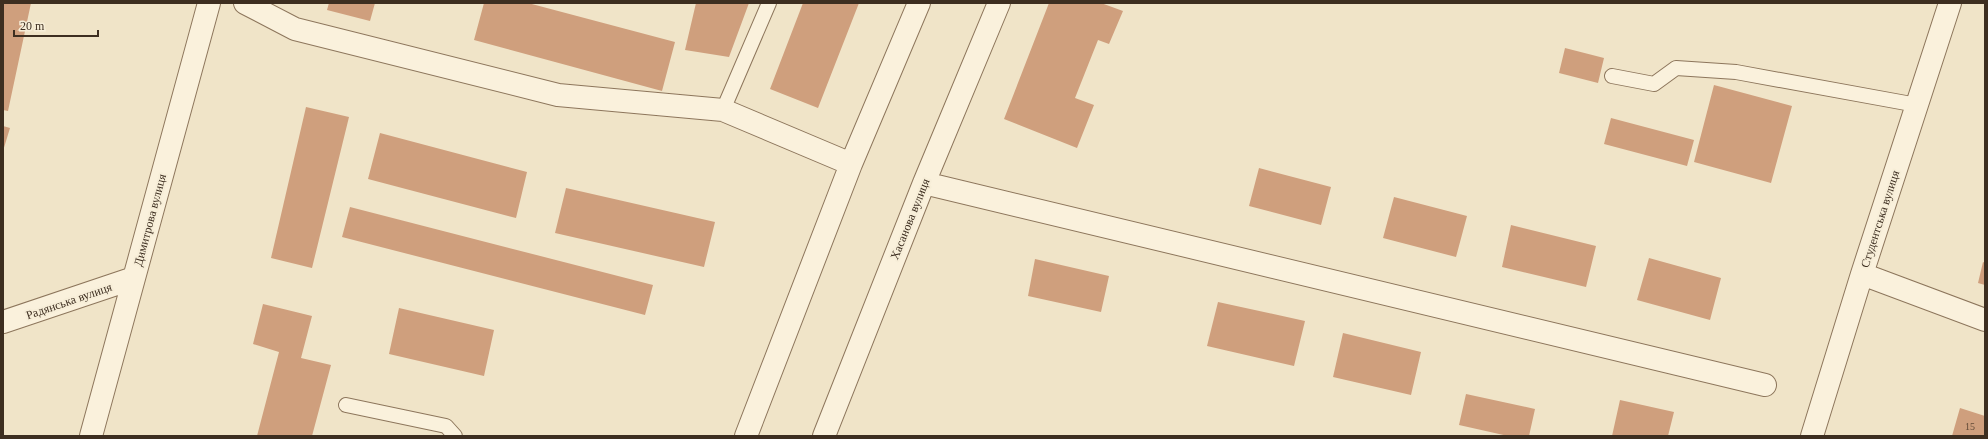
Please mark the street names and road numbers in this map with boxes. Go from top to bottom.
street label: Студентська вулиця [1858,168,1902,269]
street label: Димитрова вулиця [131,172,169,268]
street label: Хасанова вулиця [887,176,933,262]
street label: Радянська вулиця [24,280,114,322]

